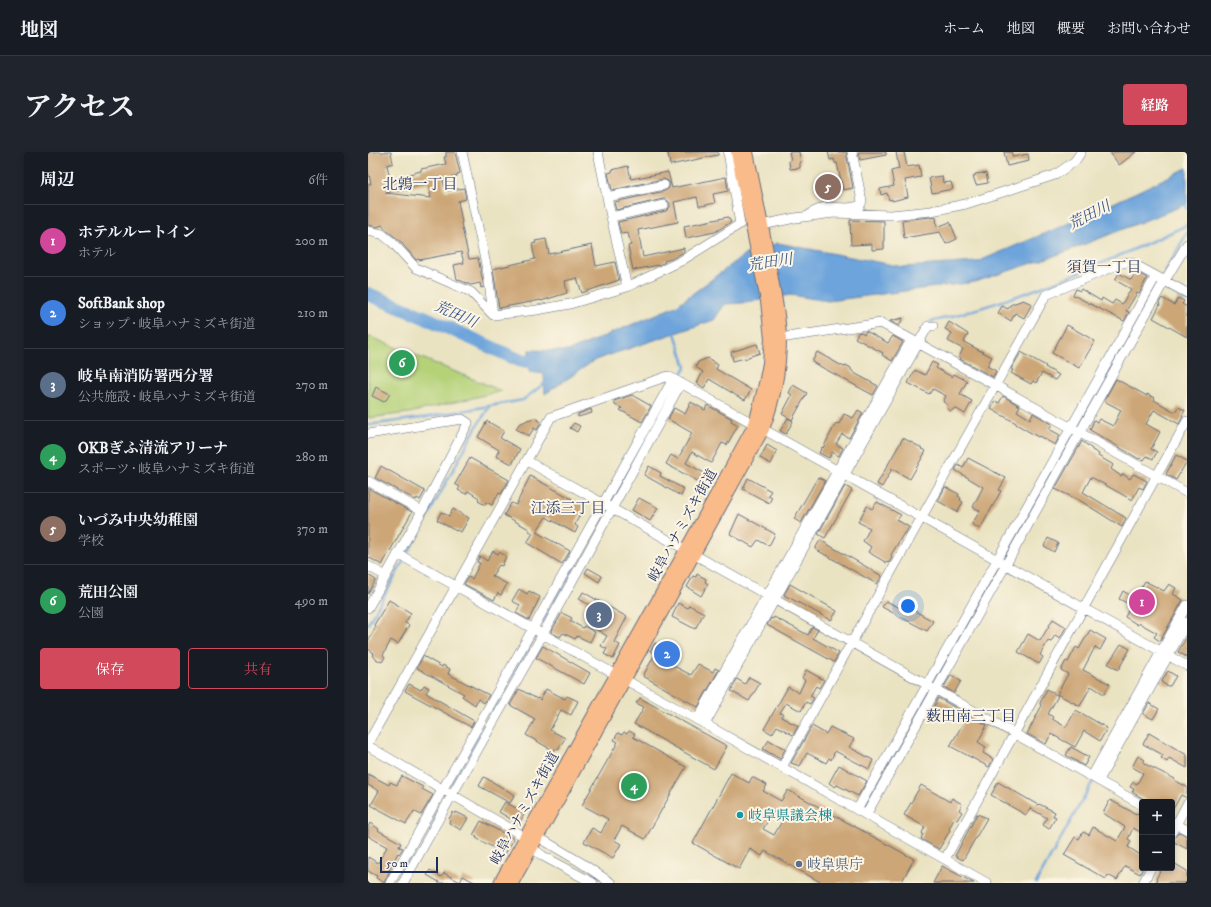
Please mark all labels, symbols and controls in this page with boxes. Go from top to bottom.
text: 地図 [20,19,58,42]
text: ホーム [943,20,985,38]
text: 地図 [1007,20,1035,38]
text: 概要 [1057,20,1085,38]
text: お問い合わせ [1107,20,1191,38]
button: 経路 [1123,84,1187,125]
text: アクセス [24,90,135,125]
text: 周辺 [40,169,74,191]
text: 6件 [308,172,328,188]
pin: 5 [815,172,841,202]
district label: 北鶉一丁目 [382,175,458,194]
water label: 荒田川 [1065,196,1115,234]
text: ホテルルートイン [78,223,196,242]
text: 1 [51,233,55,249]
text: 200 m [295,233,328,249]
text: ホテル [78,245,116,261]
water label: 荒田川 [746,249,796,275]
district label: 須賀一丁目 [1066,258,1142,277]
text: SoftBank shop [78,294,165,313]
water label: 荒田川 [431,297,482,333]
text: 2 [50,305,56,321]
text: 210 m [297,305,328,321]
text: ショップ · 岐阜ハナミズキ街道 [78,316,255,332]
pin: 6 [389,348,415,378]
text: 岐阜南消防署西分署 [78,367,213,386]
text: 3 [51,377,55,393]
text: 270 m [296,377,328,393]
text: 公共施設 · 岐阜ハナミズキ街道 [78,389,256,405]
text: OKBぎふ清流アリーナ [78,439,228,458]
text: 4 [49,449,57,465]
text: 280 m [296,449,328,465]
text: スポーツ · 岐阜ハナミズキ街道 [78,461,255,477]
street label: 岐阜ハナミズキ街道 [644,466,721,585]
district label: 江添三丁目 [530,499,606,518]
text: いづみ中央幼稚園 [78,511,198,530]
text: 5 [50,521,56,537]
text: 370 m [297,521,328,537]
text: 学校 [78,533,104,549]
text: 荒田公園 [78,583,138,602]
pin: 1 [1129,587,1155,617]
text: 6 [50,593,56,609]
text: 490 m [294,593,328,609]
your location [898,596,918,616]
pin: 3 [586,600,612,630]
text: 公園 [78,605,104,621]
pin: 2 [654,639,680,669]
button: 保存 [40,648,180,689]
button: 共有 [188,648,328,689]
district label: 薮田南三丁目 [926,707,1016,726]
street label: 岐阜ハナミズキ街道 [486,749,563,868]
pin: 4 [621,771,647,801]
map controls [1139,799,1175,871]
button: + [1139,799,1175,835]
place label: 岐阜県議会棟 [748,807,832,825]
marker: 岐阜県議会棟 [735,810,745,820]
button: − [1139,835,1175,871]
scale bar [380,855,438,874]
place label: 岐阜県庁 [807,856,863,874]
text: 50 m [386,857,408,871]
marker: 岐阜県庁 [794,859,804,869]

